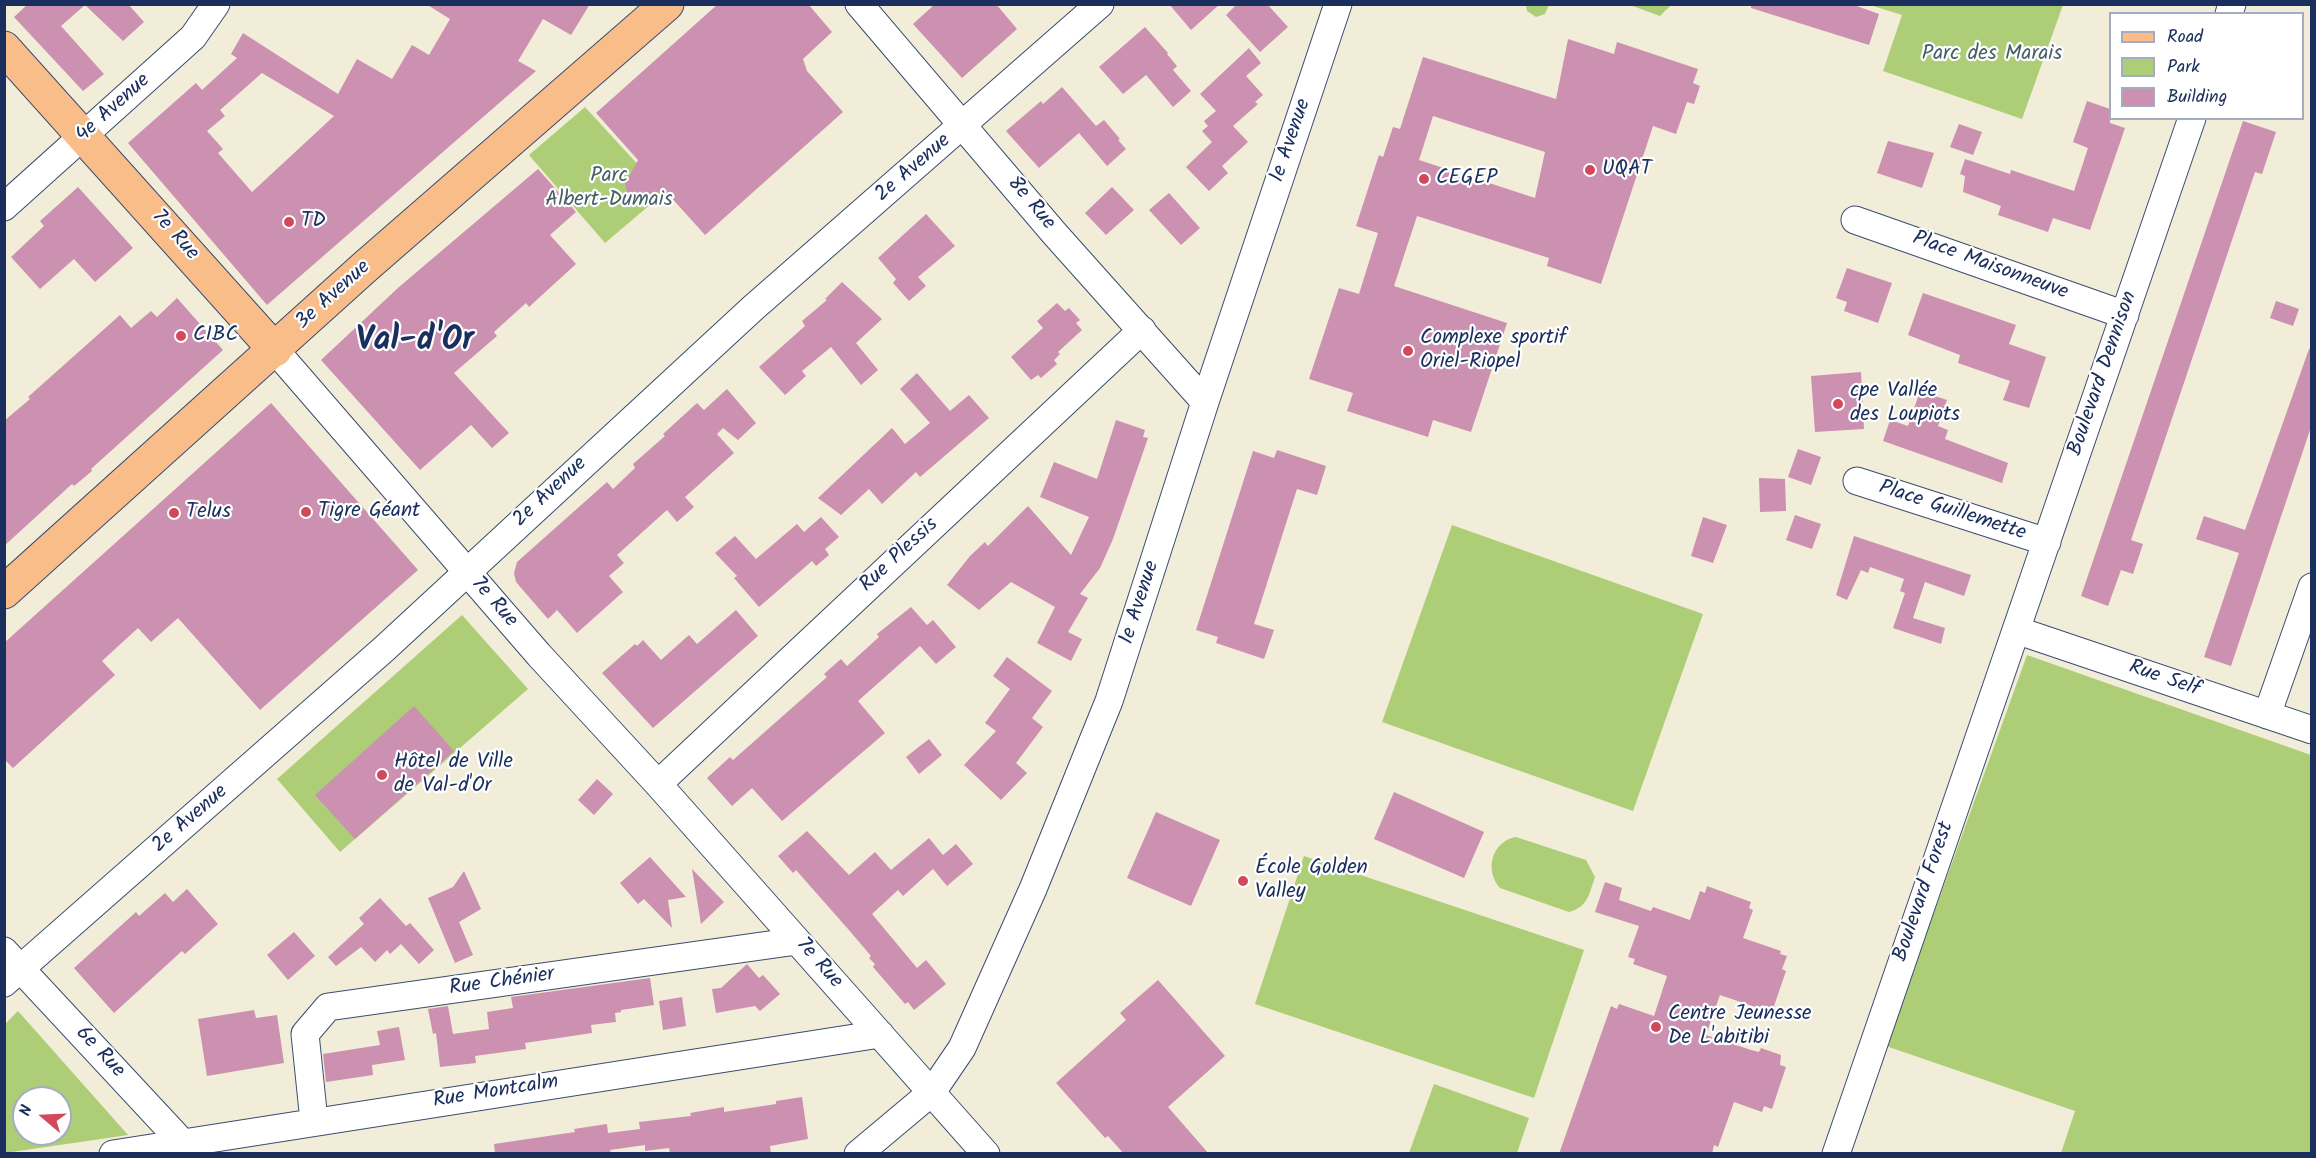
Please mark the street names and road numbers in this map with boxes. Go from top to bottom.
street label: 4e Avenue [72,69,156,149]
street label: 1e Avenue [1266,96,1318,186]
street label: 2e Avenue [871,129,957,209]
street label: 8e Rue [1000,172,1060,236]
street label: 7e Rue [145,206,203,266]
street label: Place Maisonneuve [1909,227,2071,307]
street label: 3e Avenue [292,256,376,336]
street label: Boulevard Dennison [2064,288,2144,460]
street label: 2e Avenue [509,452,593,534]
street label: Place Guillemette [1875,476,2029,548]
street label: Rue Plessis [856,513,944,599]
street label: 1e Avenue [1116,558,1166,648]
street label: 7e Rue [464,572,522,634]
street label: Rue Self [2125,656,2203,704]
street label: 2e Avenue [148,780,234,860]
street label: Boulevard Forest [1889,819,1961,965]
street label: 7e Rue [789,933,847,995]
street label: Rue Chénier [448,963,556,1003]
street label: 6e Rue [69,1022,129,1084]
street label: Rue Montcalm [431,1071,561,1115]

